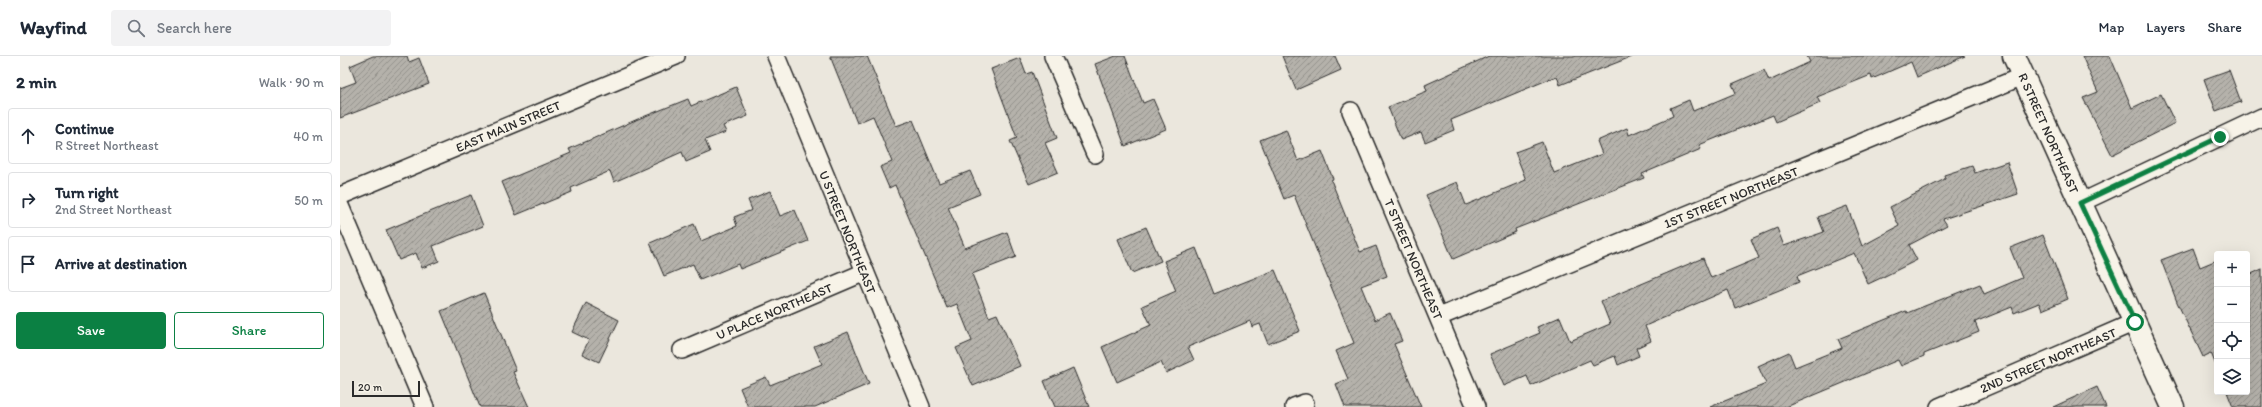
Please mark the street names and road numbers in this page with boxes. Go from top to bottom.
street label: R STREET NORTHEAST [2015,71,2082,196]
street label: EAST MAIN STREET [454,97,563,155]
street label: 1ST STREET NORTHEAST [1662,163,1801,231]
street label: U STREET NORTHEAST [816,168,879,297]
street label: T STREET NORTHEAST [1381,197,1446,322]
street label: U PLACE NORTHEAST [714,280,835,343]
street label: 2ND STREET NORTHEAST [1978,325,2119,396]

